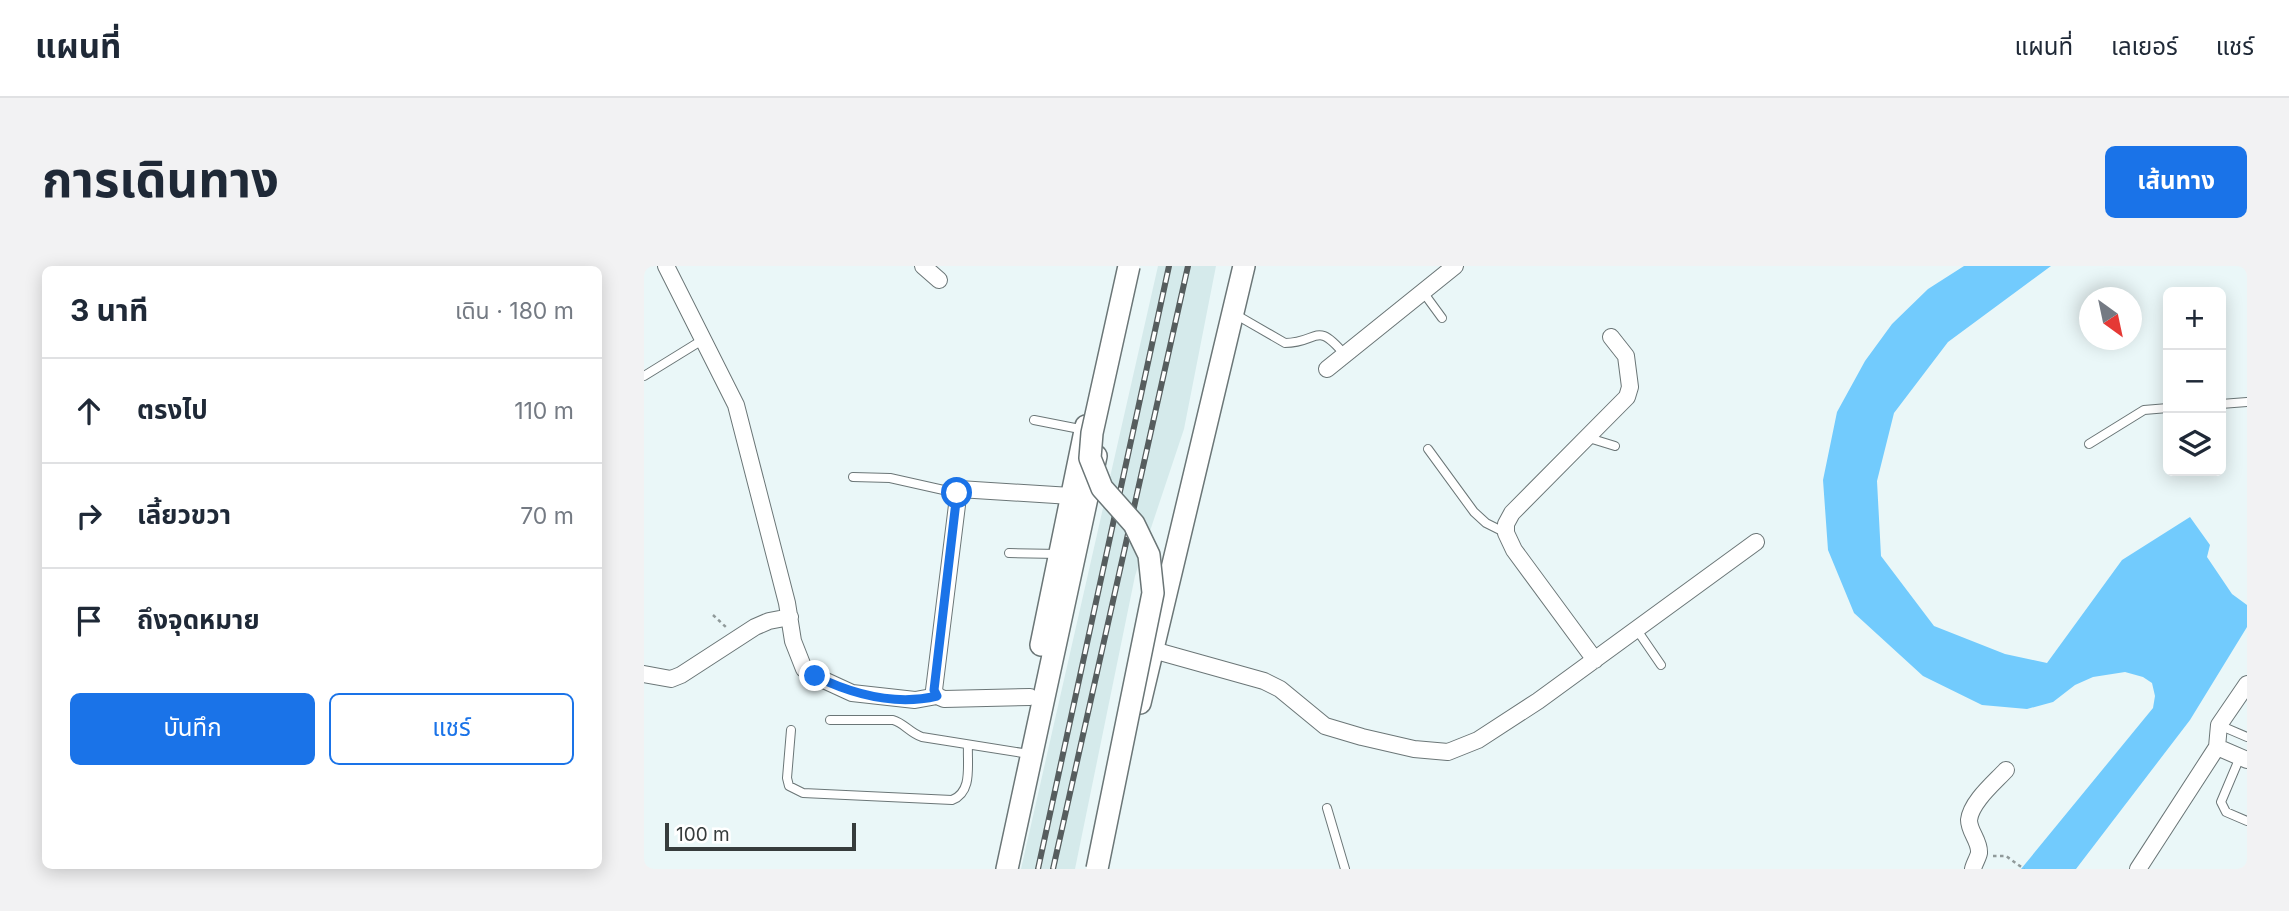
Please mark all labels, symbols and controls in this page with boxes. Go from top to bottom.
text: แผนที่ [35,26,121,66]
text: แผนที่ [2015,32,2073,61]
text: เลเยอร์ [2111,32,2178,61]
text: แชร์ [2216,32,2254,61]
button: เส้นทาง [2105,146,2247,218]
text: การเดินทาง [42,150,279,209]
north arrow [2079,287,2142,350]
map controls [2163,287,2226,476]
button: + [2163,287,2226,350]
text: 3 นาที [70,292,148,328]
text: เดิน · 180 m [455,297,574,325]
button: − [2163,350,2226,413]
icon: ahead [70,392,108,430]
text: ตรงไป [137,394,208,425]
text: 110 m [514,397,574,425]
button: layers [2163,413,2226,476]
route start [941,477,972,508]
icon: right [70,497,108,535]
text: เลี้ยวขวา [137,499,231,530]
text: 70 m [520,502,574,530]
icon: arrive [70,602,108,640]
text: ถึงจุดหมาย [137,604,260,635]
route end [799,660,830,691]
button: บันทึก [70,693,315,765]
button: แชร์ [329,693,574,765]
scale bar [665,820,856,852]
text: 100 m [676,823,730,846]

